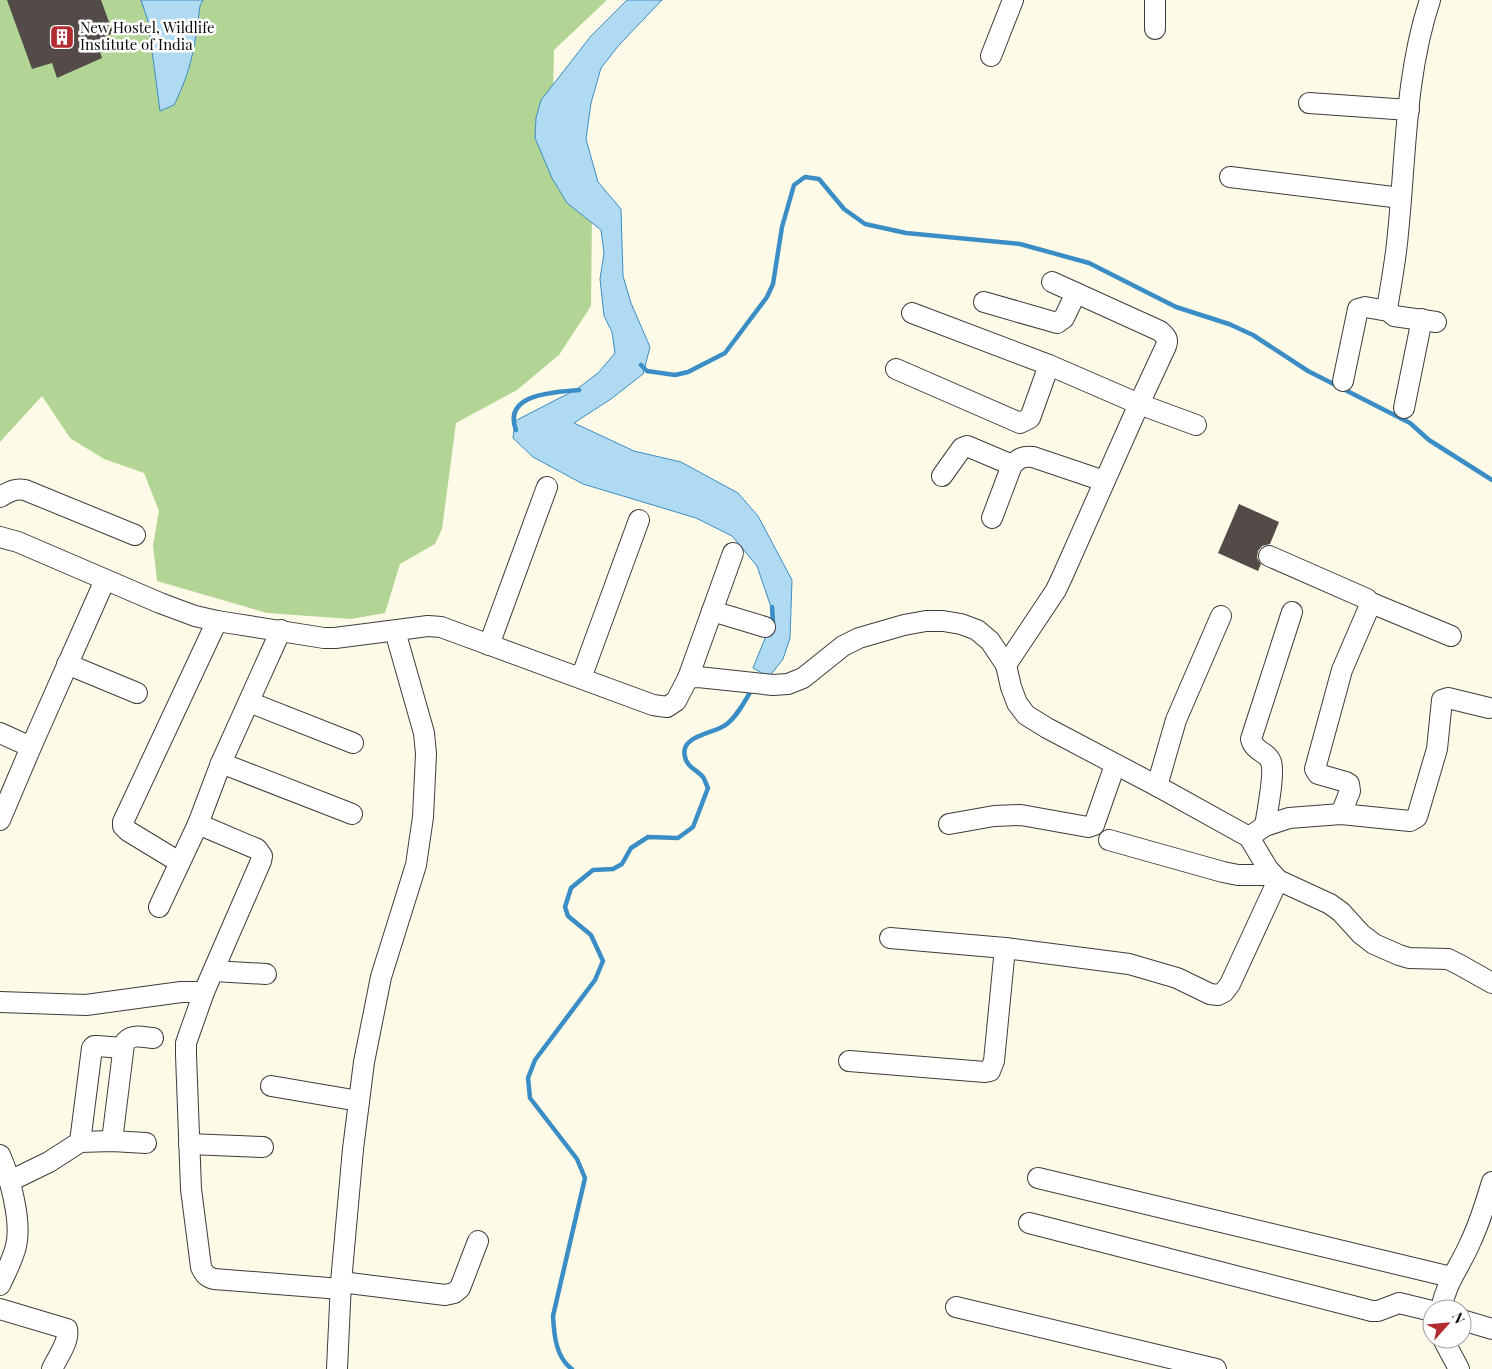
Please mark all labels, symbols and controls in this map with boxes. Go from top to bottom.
place label: New Hostel, Wildlife Institute of India [80,17,215,54]
building icon: New Hostel, Wildlife Institute of India [49,24,75,50]
north arrow [1422,1299,1472,1349]
text: N [1448,1309,1470,1327]

